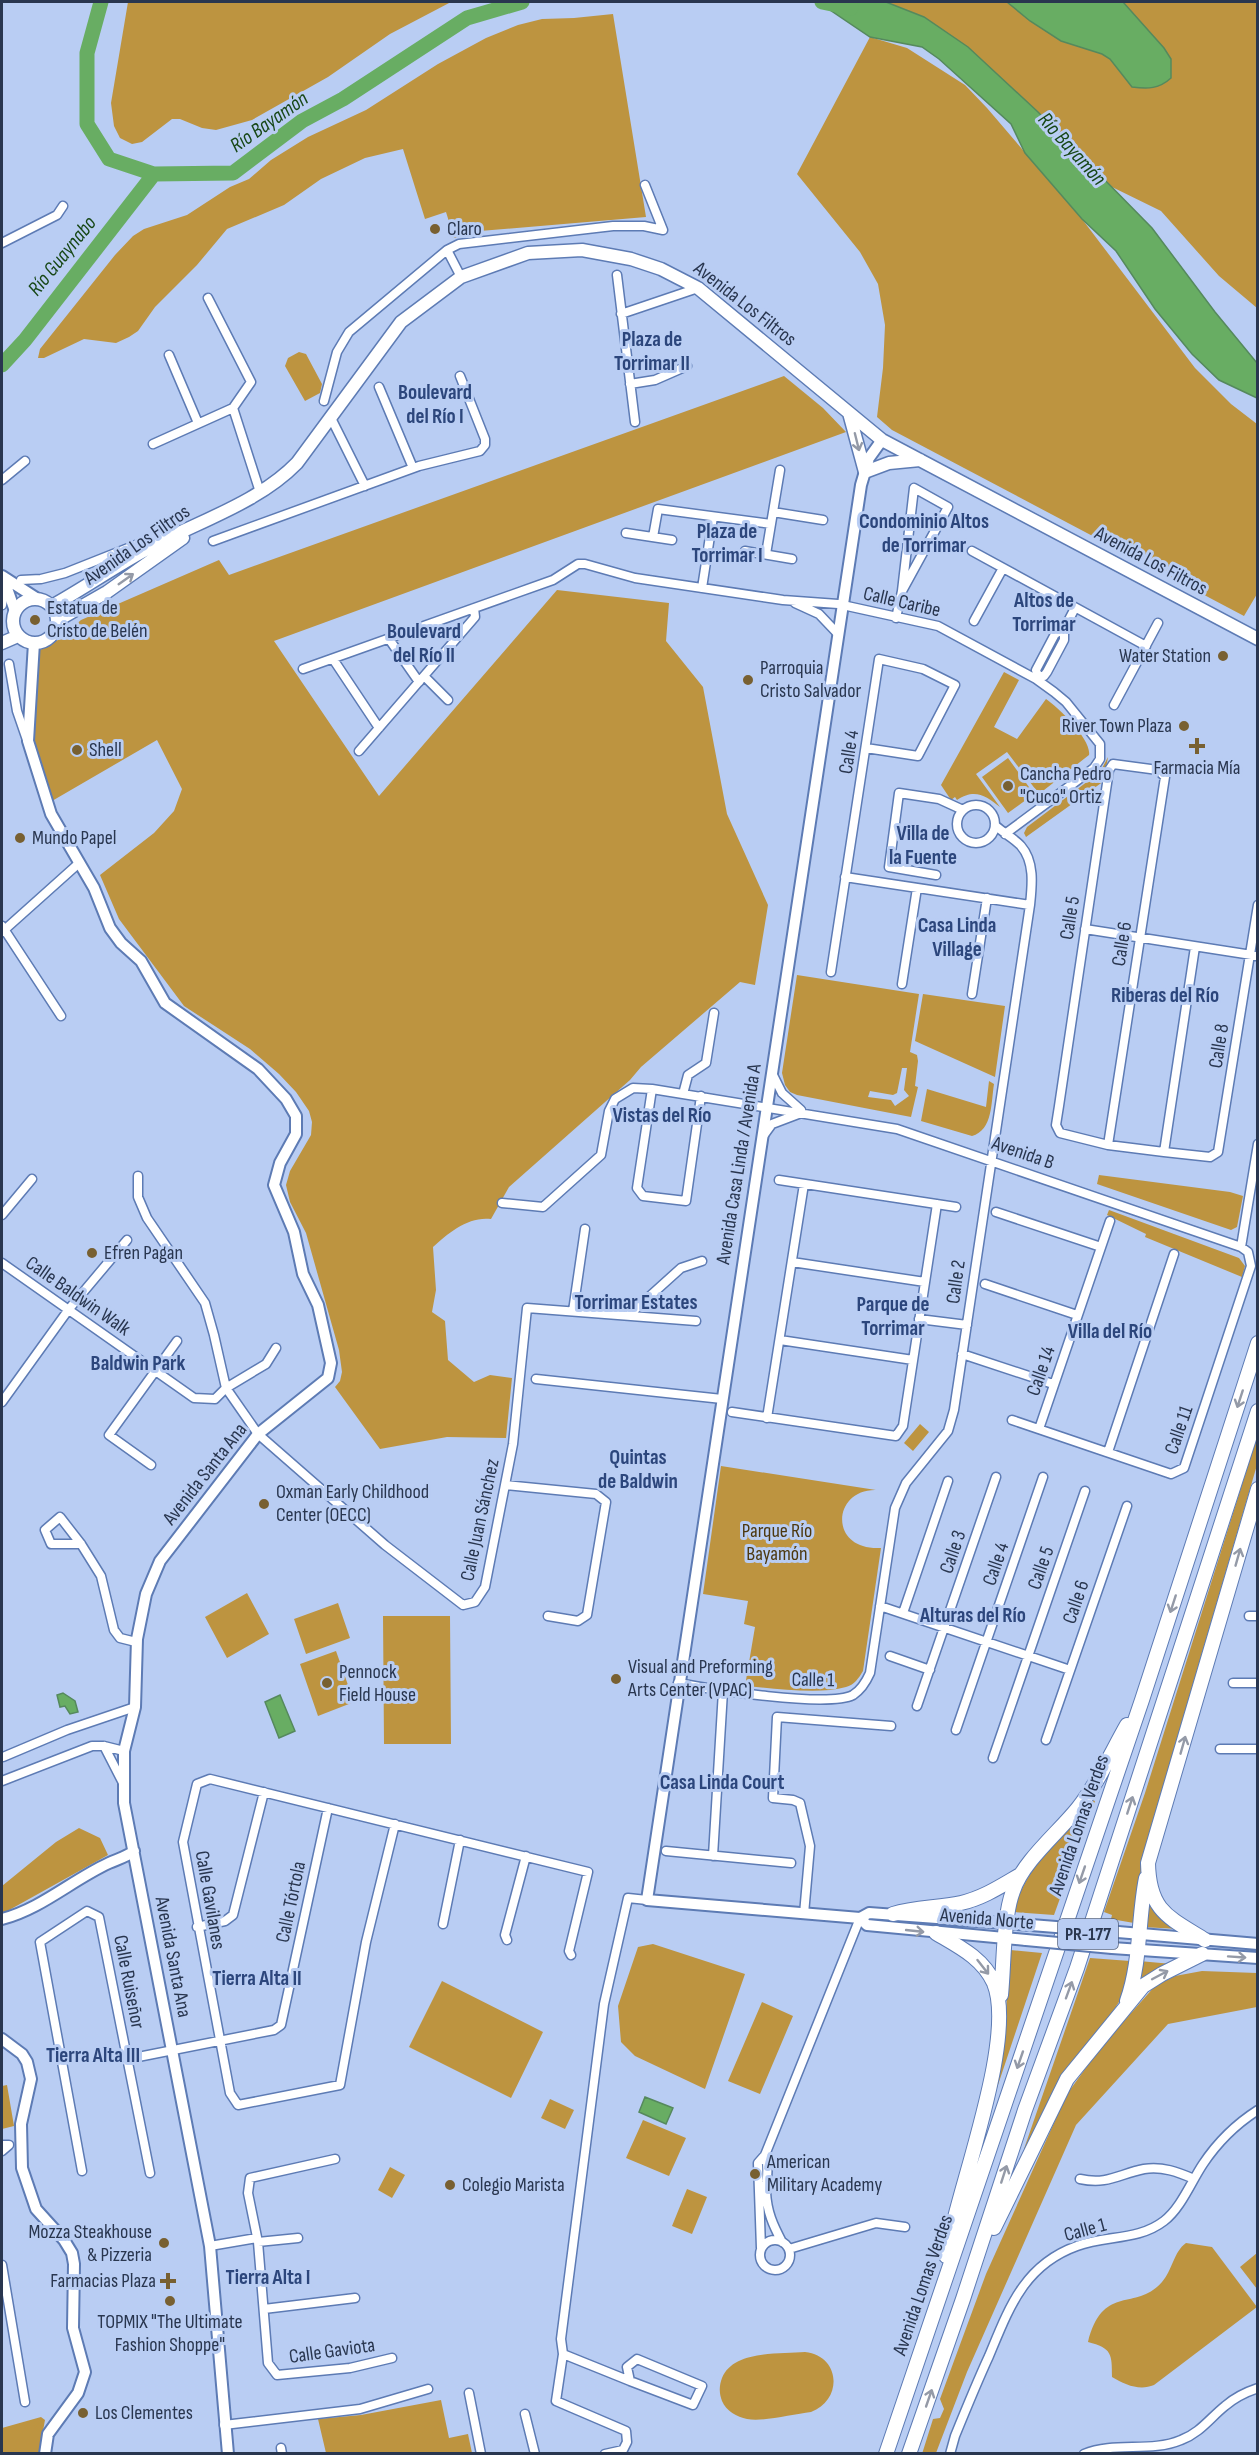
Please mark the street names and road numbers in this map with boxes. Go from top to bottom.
street label: Avenida Los Filtros [688,256,801,352]
street label: Avenida Los Filtros [79,500,195,591]
street label: Avenida Los Filtros [1090,521,1211,601]
street label: Calle Caribe [861,581,943,623]
street label: Calle 4 [834,728,864,776]
street label: Calle 5 [1055,895,1085,941]
street label: Calle 6 [1107,920,1137,968]
street label: Calle 8 [1204,1022,1234,1070]
street label: Avenida Casa Linda / Avenida A [711,1062,767,1267]
street label: Avenida B [988,1131,1057,1175]
street label: Calle Baldwin Walk [21,1251,135,1341]
street label: Calle 2 [941,1259,971,1305]
street label: Calle 14 [1021,1343,1061,1399]
street label: Calle 11 [1160,1403,1198,1457]
street label: Avenida Santa Ana [157,1418,252,1530]
street label: Calle Juan Sánchez [455,1457,505,1583]
street label: Calle 3 [934,1527,972,1577]
street label: Calle 4 [977,1539,1015,1589]
street label: Calle 5 [1023,1543,1059,1593]
street label: Calle 6 [1057,1577,1095,1627]
street label: Calle 1 [791,1668,835,1692]
street label: Avenida Lomas Verdes [1043,1751,1114,1899]
street label: Calle Gavilanes [190,1849,230,1951]
street label: Calle Tórtola [271,1859,311,1945]
street label: Avenida Santa Ana [149,1894,196,2019]
street label: Avenida Norte [938,1903,1035,1935]
road number: PR-177 [1058,1919,1118,1949]
street label: Calle Ruiseñor [108,1933,150,2031]
street label: Avenida Lomas Verdes [887,2211,958,2359]
street label: Calle 1 [1061,2213,1109,2247]
street label: Calle Gaviota [287,2333,377,2369]

